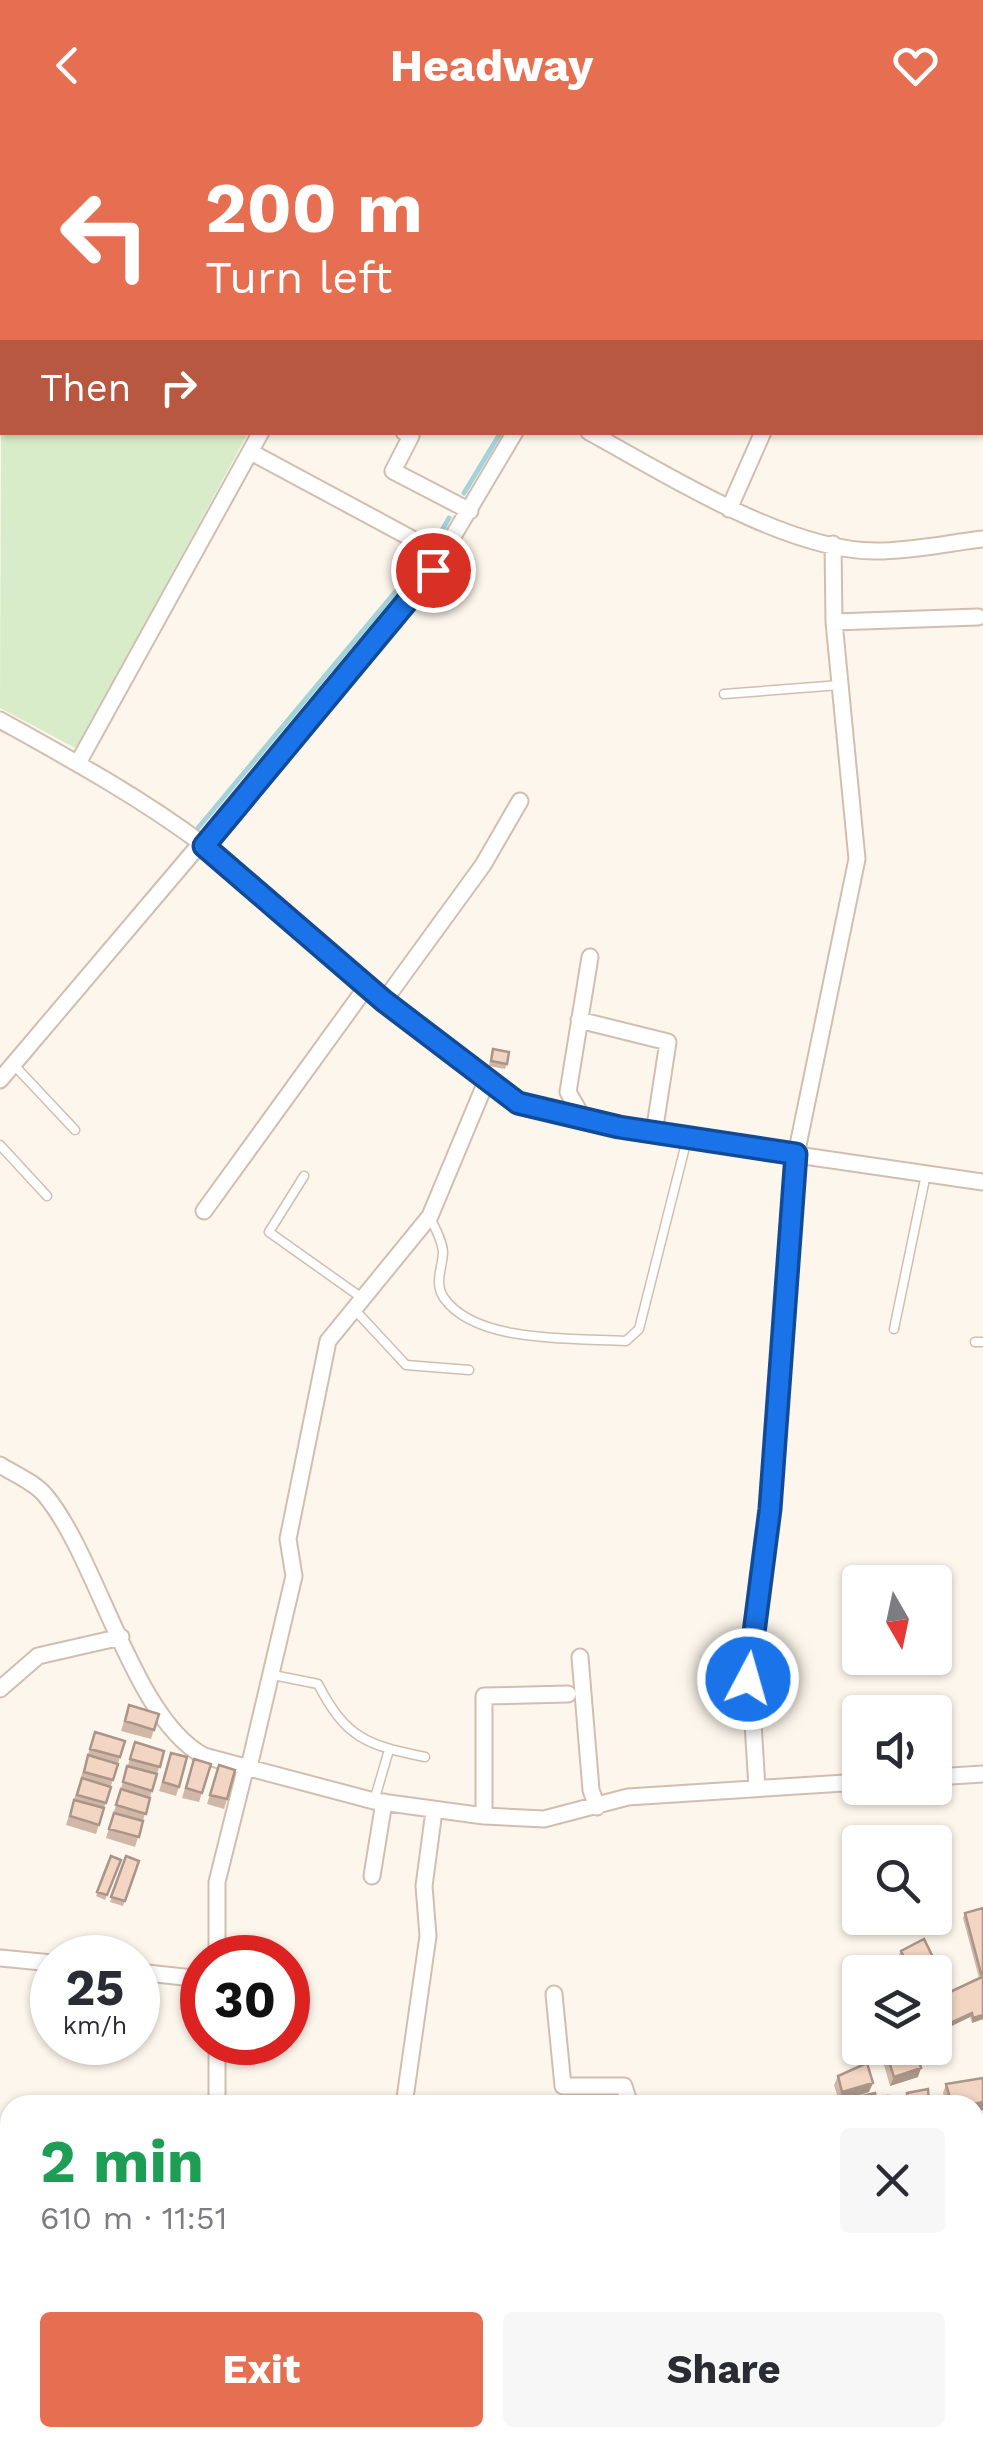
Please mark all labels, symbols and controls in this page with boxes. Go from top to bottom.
icon: back [40,38,95,93]
icon: heart [888,38,943,93]
text: Headway [390,39,593,92]
text: 200 m [205,167,423,249]
icon: left [40,170,170,300]
text: Turn left [205,251,392,304]
icon: right [151,360,206,415]
text: Then [40,366,131,410]
pin [391,528,476,613]
icon: arrive [406,543,461,598]
north arrow [842,1565,952,1675]
map controls [842,1565,952,2065]
position arrow [696,1627,800,1731]
button: sound [842,1695,952,1805]
button: search [842,1825,952,1935]
speed limit sign: 30 [180,1935,310,2065]
button: layers [842,1955,952,2065]
text: 25 [66,1958,124,2017]
text: km/h [63,2011,127,2040]
text: 2 min [40,2126,204,2197]
button: close [840,2128,945,2233]
text: 610 m · 11:51 [40,2199,227,2237]
button: Exit [40,2312,483,2427]
button: Share [503,2312,945,2427]

